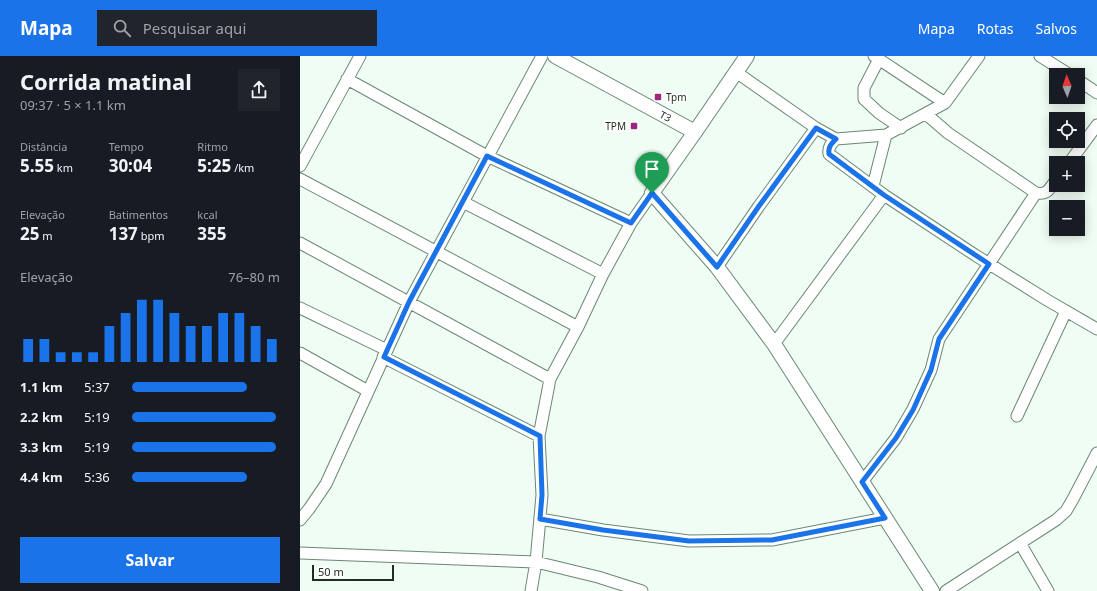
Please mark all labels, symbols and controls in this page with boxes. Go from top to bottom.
search box [97,10,377,46]
text: Mapa [20,15,73,41]
icon: search [111,17,133,39]
text: Pesquisar aqui [143,18,246,38]
text: Mapa [918,19,955,38]
text: Rotas [977,19,1014,38]
text: Salvos [1036,19,1077,38]
text: Corrida matinal [20,66,192,96]
north arrow [1049,68,1085,104]
map controls [1049,68,1085,236]
button: share [238,69,280,111]
place label: Tpm [666,90,687,104]
marker: Tpm [653,92,663,102]
text: 09:37 · 5 × 1.1 km [20,96,126,114]
street label: T3 [657,107,674,125]
button: locate [1049,112,1085,148]
place label: TPM [605,119,626,133]
marker: TPM [629,121,639,131]
text: Distância [20,139,67,154]
text: Tempo [109,139,144,154]
text: Ritmo [197,139,228,154]
pin [635,152,669,193]
text: 5.55 [20,154,54,177]
text: 30:04 [109,154,152,177]
text: 5:25 [197,154,231,177]
button: + [1049,156,1085,192]
icon: arrive [641,158,663,180]
text: km [54,160,73,175]
text: /km [231,160,254,175]
button: − [1049,200,1085,236]
text: Elevação [20,207,65,222]
text: Batimentos [109,207,168,222]
text: kcal [197,207,218,222]
text: 25 [20,222,39,245]
text: 137 [109,222,138,245]
text: 355 [197,222,227,245]
text: m [39,228,53,243]
text: bpm [138,228,165,243]
text: Elevação [20,268,73,286]
text: 76–80 m [228,268,280,286]
text: 1.1 km [20,378,63,396]
text: 5:37 [84,378,110,396]
text: 2.2 km [20,408,63,426]
text: 5:19 [84,408,110,426]
text: 3.3 km [20,438,63,456]
text: 5:19 [84,438,110,456]
text: 4.4 km [20,468,63,486]
text: 5:36 [84,468,110,486]
button: Salvar [20,537,280,583]
scale bar [312,563,394,582]
text: 50 m [318,564,344,579]

